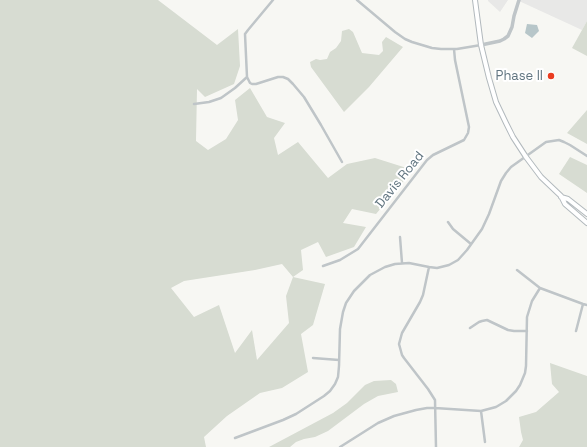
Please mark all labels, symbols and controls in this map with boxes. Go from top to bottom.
place label: Phase II [496,68,543,84]
marker: Phase II [546,71,556,81]
street label: Davis Road [373,149,427,211]

